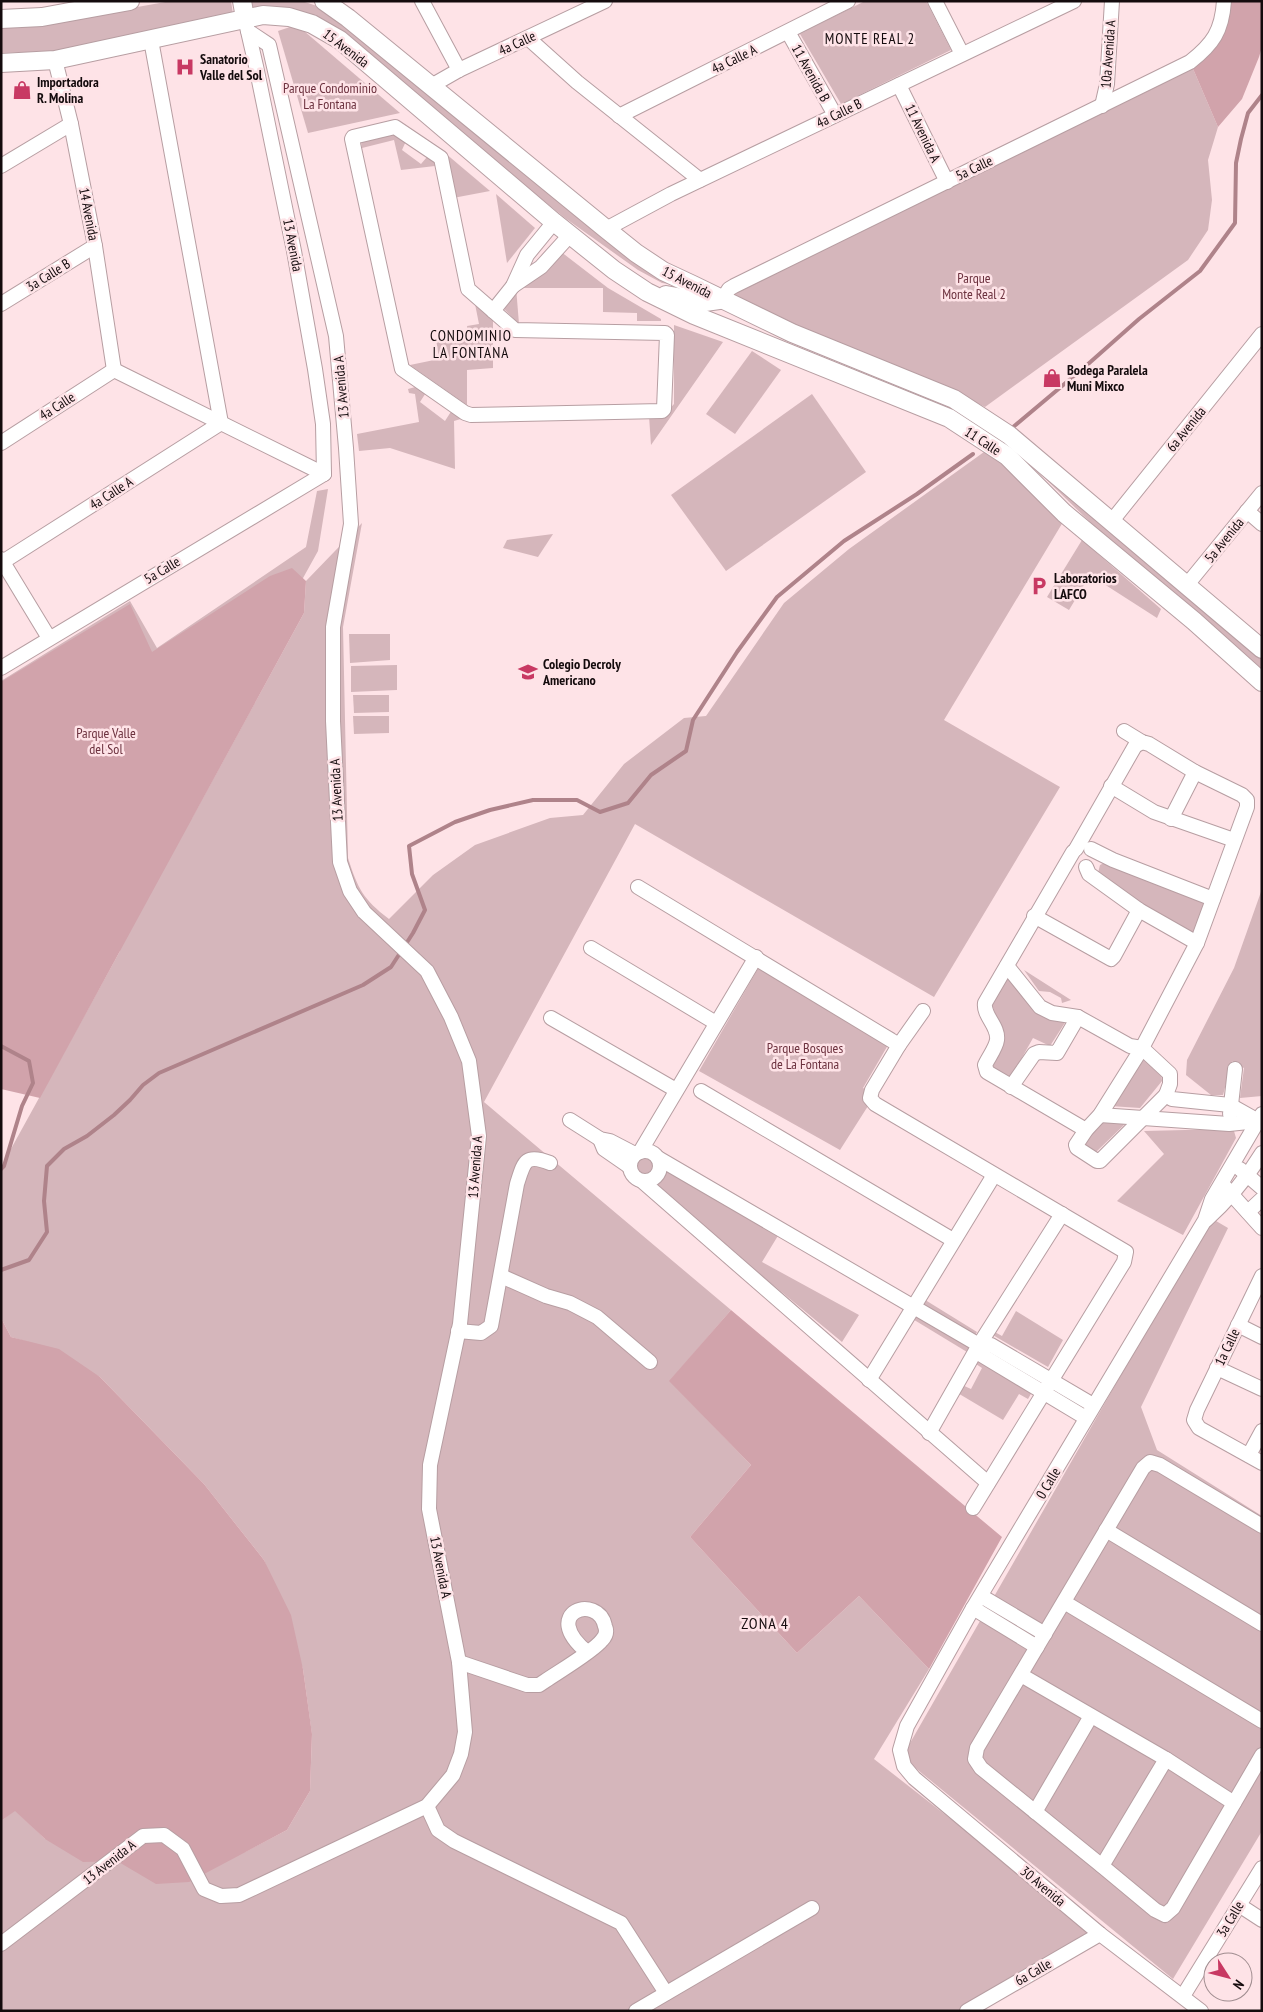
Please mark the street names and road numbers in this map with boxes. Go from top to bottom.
street label: 10a Avenida A [1097,19,1119,89]
street label: 15 Avenida [319,25,373,71]
street label: 4a Calle [496,27,539,59]
street label: 4a Calle A [708,40,760,78]
street label: 11 Avenida B [788,41,834,105]
street label: 4a Calle B [813,94,865,132]
street label: 11 Avenida A [901,101,945,165]
street label: 5a Calle [953,151,996,185]
street label: 14 Avenida [75,186,103,242]
street label: 13 Avenida [279,217,307,273]
street label: 3a Calle B [23,254,73,296]
street label: 15 Avenida [659,262,715,302]
street label: 13 Avenida A [329,355,353,419]
street label: 4a Calle [36,388,78,424]
street label: 6a Avenida [1162,403,1210,455]
street label: 11 Calle [961,423,1005,459]
street label: 4a Calle A [86,472,136,514]
street label: 5a Avenida [1200,514,1248,566]
street label: 5a Calle [141,552,184,588]
street label: 13 Avenida A [325,758,347,822]
street label: 13 Avenida A [464,1135,486,1199]
street label: 1a Calle [1210,1325,1244,1368]
street label: 0 Calle [1032,1464,1064,1502]
street label: 13 Avenida A [426,1535,456,1600]
street label: 13 Avenida A [79,1835,140,1888]
street label: 30 Avenida [1017,1862,1069,1910]
street label: 3a Calle [1212,1897,1248,1940]
street label: 6a Calle [1012,1954,1055,1990]

